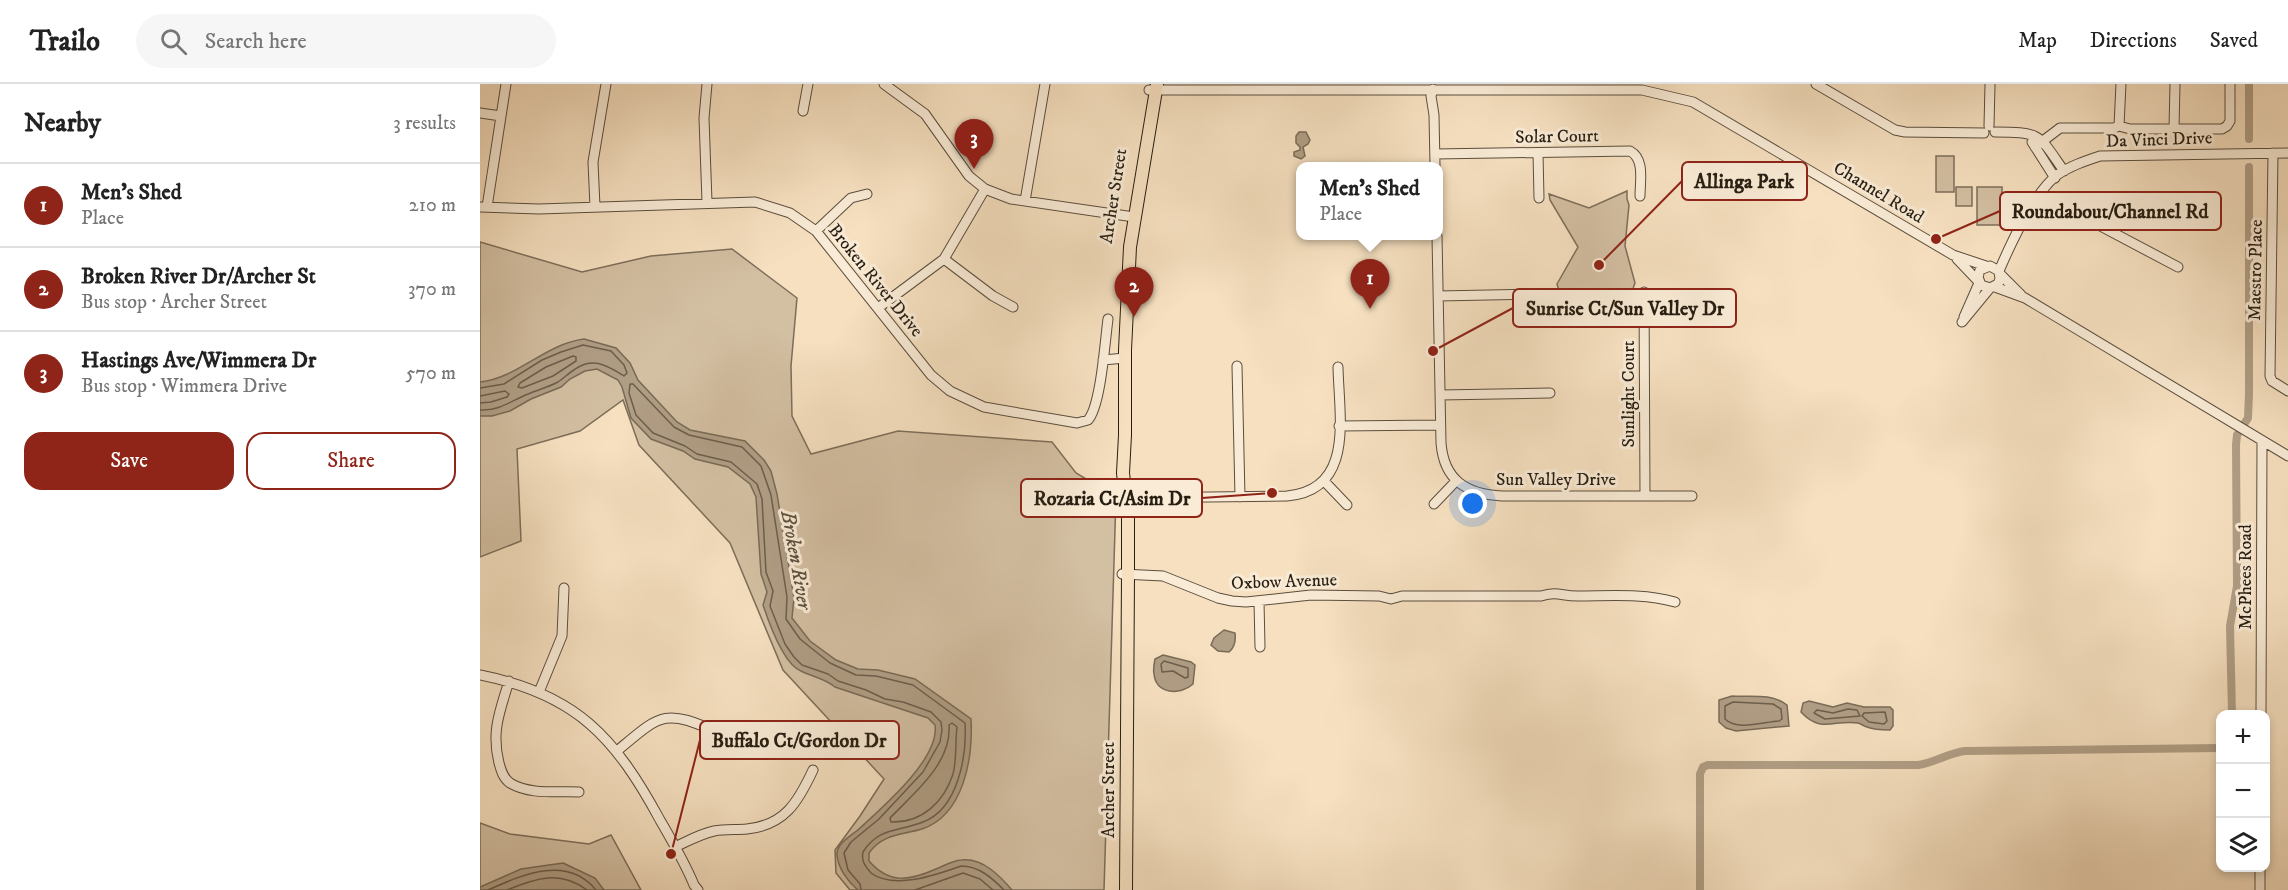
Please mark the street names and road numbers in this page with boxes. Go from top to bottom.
street label: Solar Court [1515,125,1599,149]
street label: Da Vinci Drive [2105,127,2213,153]
street label: Archer Street [1096,147,1132,245]
street label: Channel Road [1829,157,1928,229]
street label: Maestro Place [2244,219,2268,321]
street label: Broken River Drive [823,220,927,341]
street label: Sunlight Court [1618,340,1640,448]
street label: Sun Valley Drive [1496,469,1616,491]
street label: McPhees Road [2235,524,2257,630]
street label: Oxbow Avenue [1231,569,1337,595]
street label: Archer Street [1098,742,1120,838]

